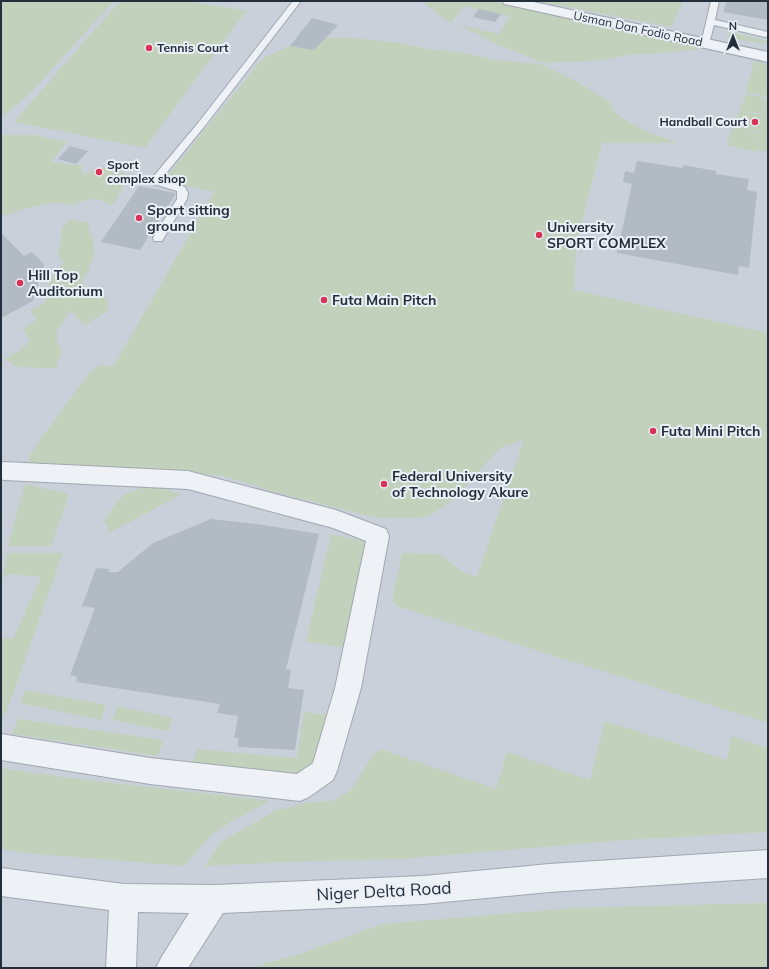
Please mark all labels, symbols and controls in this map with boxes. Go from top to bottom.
street label: Usman Dan Fodio Road [572,7,704,50]
north arrow [713,16,753,56]
text: N [729,19,737,33]
place label: Tennis Court [157,40,229,55]
marker: Tennis Court [144,43,154,53]
place label: Handball Court [660,114,747,129]
marker: Handball Court [750,117,760,127]
place label: Sport complex shop [107,157,186,186]
marker: Sport complex shop [94,167,104,177]
place label: Sport sitting ground [147,201,230,235]
marker: Sport sitting ground [134,213,144,223]
place label: University SPORT COMPLEX [547,218,666,252]
marker: University SPORT COMPLEX [534,230,544,240]
place label: Hill Top Auditorium [28,266,103,300]
marker: Hill Top Auditorium [15,278,25,288]
place label: Futa Main Pitch [332,291,437,309]
marker: Futa Main Pitch [319,295,329,305]
place label: Futa Mini Pitch [661,422,760,440]
marker: Futa Mini Pitch [648,426,658,436]
place label: Federal University of Technology Akure [392,467,529,501]
marker: Federal University of Technology Akure [379,479,389,489]
street label: Niger Delta Road [316,876,452,905]

